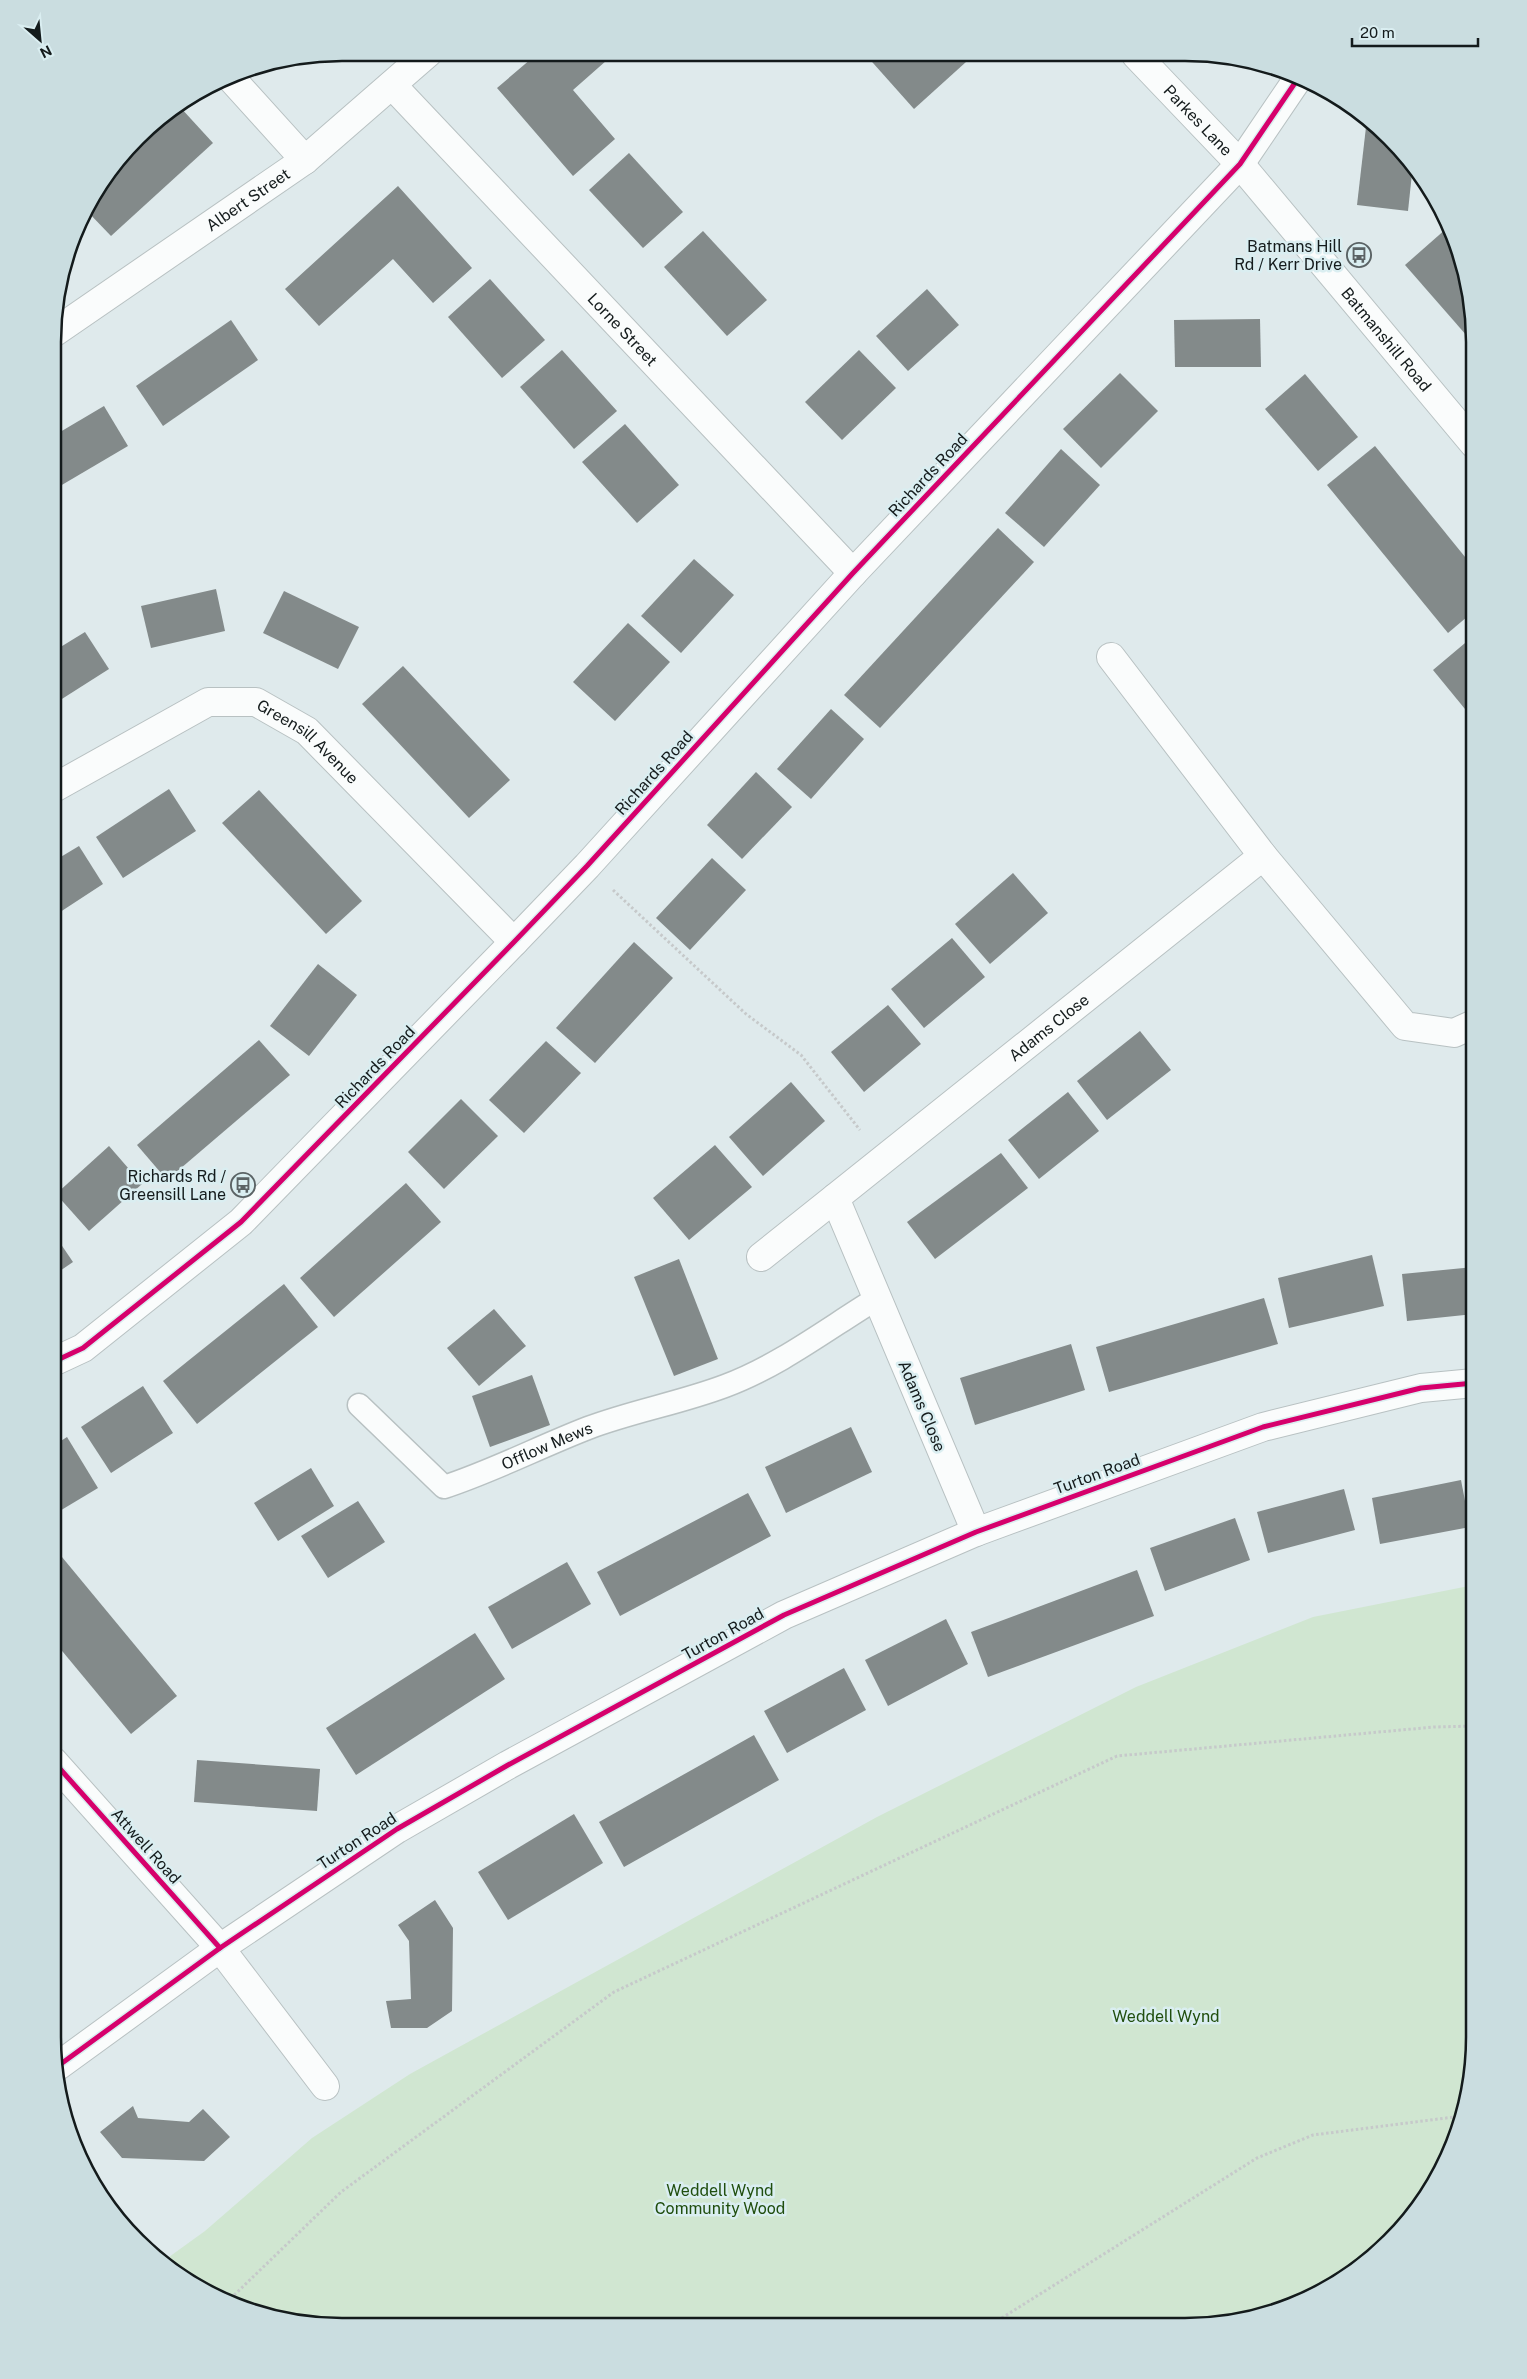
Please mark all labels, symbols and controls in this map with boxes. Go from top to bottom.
north arrow [15,15,65,65]
scale bar [1352,15,1478,47]
text: 20 m [1360,24,1395,41]
text: N [37,42,54,61]
street label: Parkes Lane [1160,81,1236,160]
street label: Albert Street [202,164,293,235]
place label: Batmans Hill Rd / Kerr Drive [1234,237,1342,274]
bus stop icon: Batmans Hill Rd / Kerr Drive [1346,242,1372,268]
street label: Batmanshill Road [1337,283,1435,395]
street label: Lorne Street [584,289,662,370]
street label: Richards Road [885,429,971,521]
street label: Greensill Avenue [254,695,363,787]
street label: Richards Road [611,727,697,819]
street label: Adams Close [1005,990,1092,1065]
street label: Richards Road [331,1022,419,1112]
place label: Richards Rd / Greensill Lane [119,1167,226,1204]
bus stop icon: Richards Rd / Greensill Lane [230,1172,256,1198]
street label: Adams Close [894,1358,950,1454]
street label: Offlow Mews [498,1418,595,1473]
street label: Turton Road [1051,1450,1143,1498]
street label: Turton Road [679,1604,767,1664]
street label: Attwell Road [107,1804,185,1888]
street label: Turton Road [314,1808,400,1874]
park label: Weddell Wynd [1112,2007,1220,2026]
park label: Weddell Wynd Community Wood [655,2181,785,2218]

